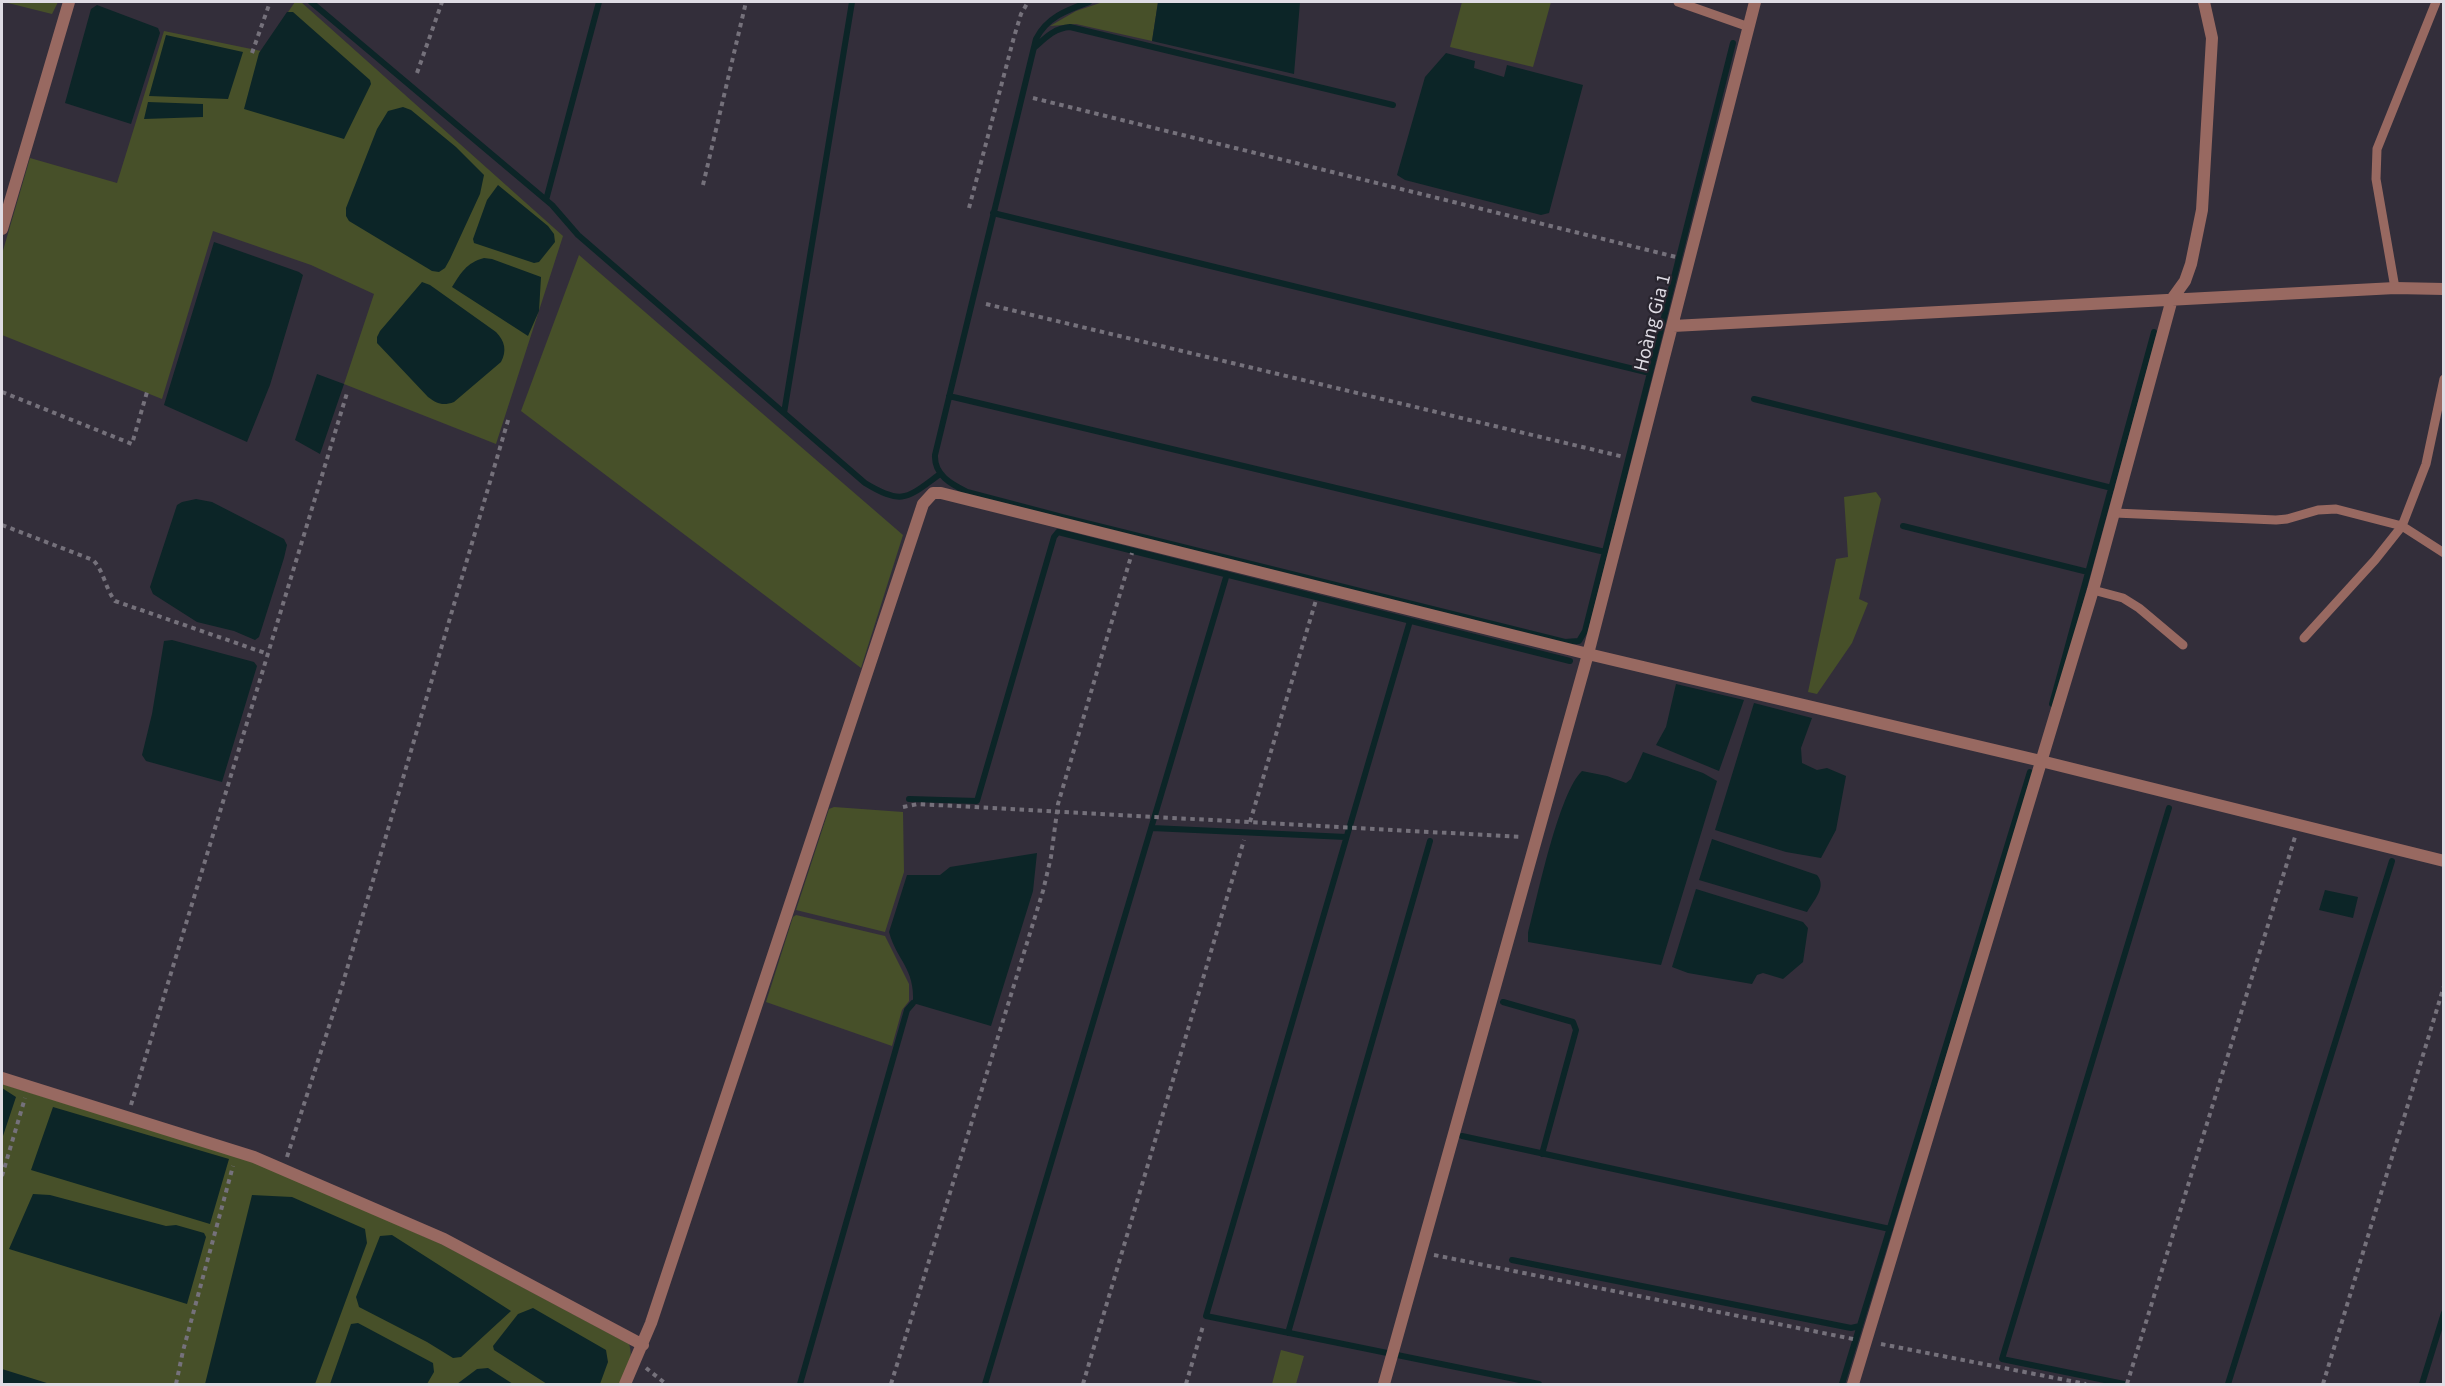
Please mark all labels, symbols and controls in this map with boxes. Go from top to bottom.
street label: Hoàng Gia 1 [1630,272,1678,374]

